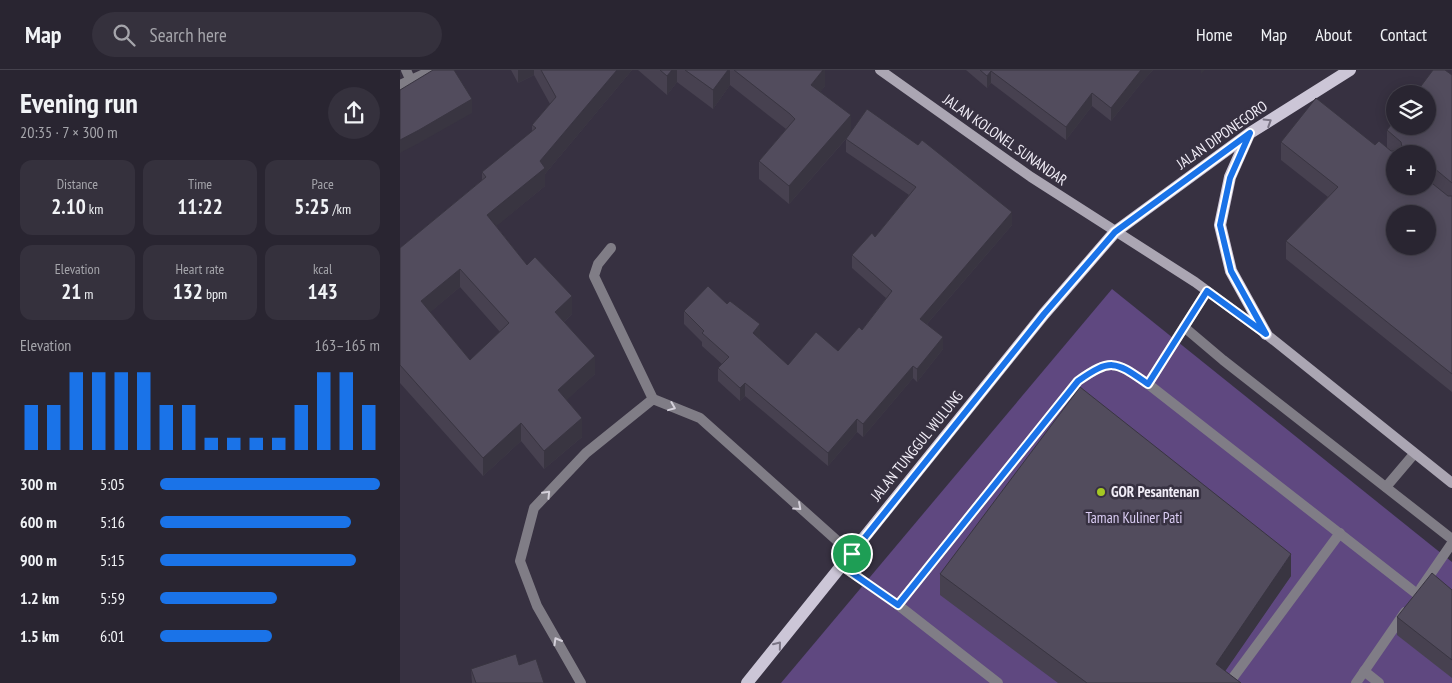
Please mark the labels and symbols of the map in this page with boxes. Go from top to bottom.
street label: JALAN KOLONEL SUNANDAR [939,89,1071,190]
street label: JALAN DIPONEGORO [1172,96,1271,174]
one-way arrow [1263,118,1272,128]
street label: JALAN TUNGGUL WULUNG [866,387,967,505]
one-way arrow [667,400,676,411]
place label: GOR Pesantenan [1111,482,1199,501]
marker: GOR Pesantenan [1095,486,1107,498]
one-way arrow [541,491,550,500]
one-way arrow [792,501,801,510]
park label: Taman Kuliner Pati [1085,508,1183,527]
pin [831,533,873,575]
one-way arrow [553,637,563,646]
one-way arrow [772,642,780,651]

